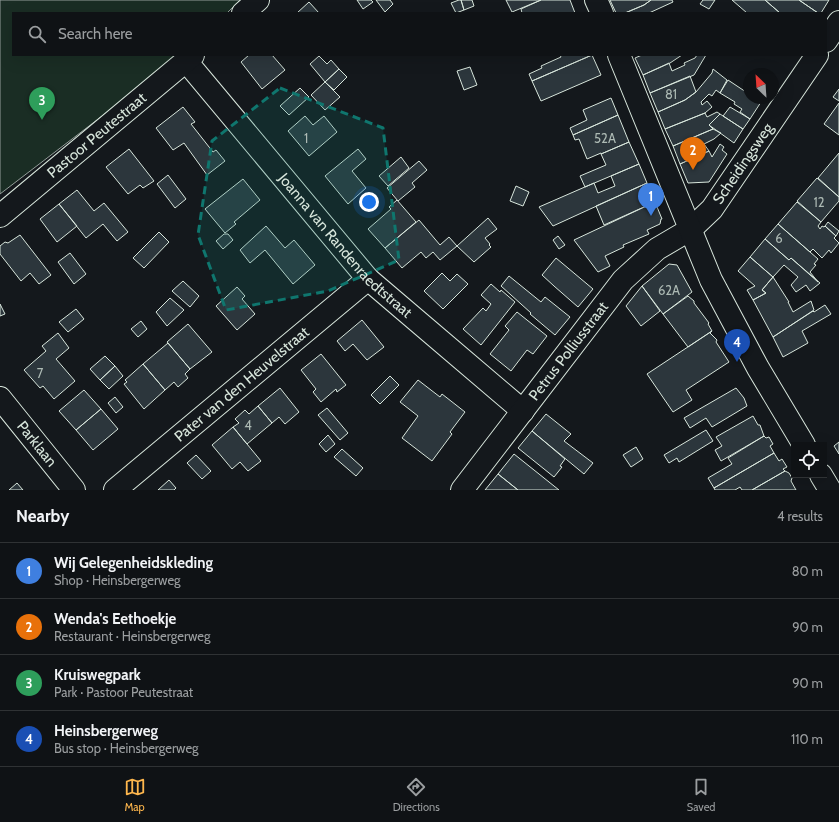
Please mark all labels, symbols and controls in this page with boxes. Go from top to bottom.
search box [12,12,827,56]
icon: search [26,23,48,45]
text: Search here [58,25,133,43]
north arrow [743,68,779,104]
house number: 81 [665,86,677,102]
pin: 3 [29,87,55,120]
street label: Pastoor Peutestraat [44,89,150,182]
street label: Scheidingsweg [709,119,777,208]
house number: 1 [304,130,308,146]
house number: 52A [594,130,616,146]
pin: 2 [680,137,706,170]
street label: Joanna van Randenraedtstraat [274,169,416,321]
pin: 1 [638,183,664,216]
your location [359,192,379,212]
house number: 12 [813,194,825,210]
house number: 6 [775,230,783,246]
house number: 62A [658,282,680,298]
street label: Petrus Polliusstraat [525,298,612,404]
street label: Pater van den Heuvelstraat [171,323,313,446]
pin: 4 [724,329,750,362]
house number: 7 [37,365,44,381]
house number: 4 [244,417,252,433]
street label: Parklaan [13,418,61,470]
map controls [791,442,827,478]
button: locate [791,442,827,478]
text: Nearby [16,506,69,526]
text: 4 results [777,508,823,524]
text: Wij Gelegenheidskleding [54,554,213,572]
text: 1 [27,563,31,579]
text: 80 m [792,563,823,579]
text: Shop · Heinsbergerweg [54,572,181,588]
text: Wenda's Eethoekje [54,610,176,628]
text: 2 [26,619,32,635]
text: 90 m [792,619,823,635]
text: Restaurant · Heinsbergerweg [54,628,211,644]
text: Kruiswegpark [54,666,141,684]
text: 3 [25,675,33,691]
text: 90 m [792,675,823,691]
text: Park · Pastoor Peutestraat [54,684,193,700]
text: Heinsbergerweg [54,722,158,740]
text: 4 [25,731,33,747]
text: 110 m [791,731,823,747]
text: Bus stop · Heinsbergerweg [54,740,199,756]
tab: Map [124,776,146,814]
tab: Directions [393,776,440,814]
tab: Saved [687,776,715,814]

